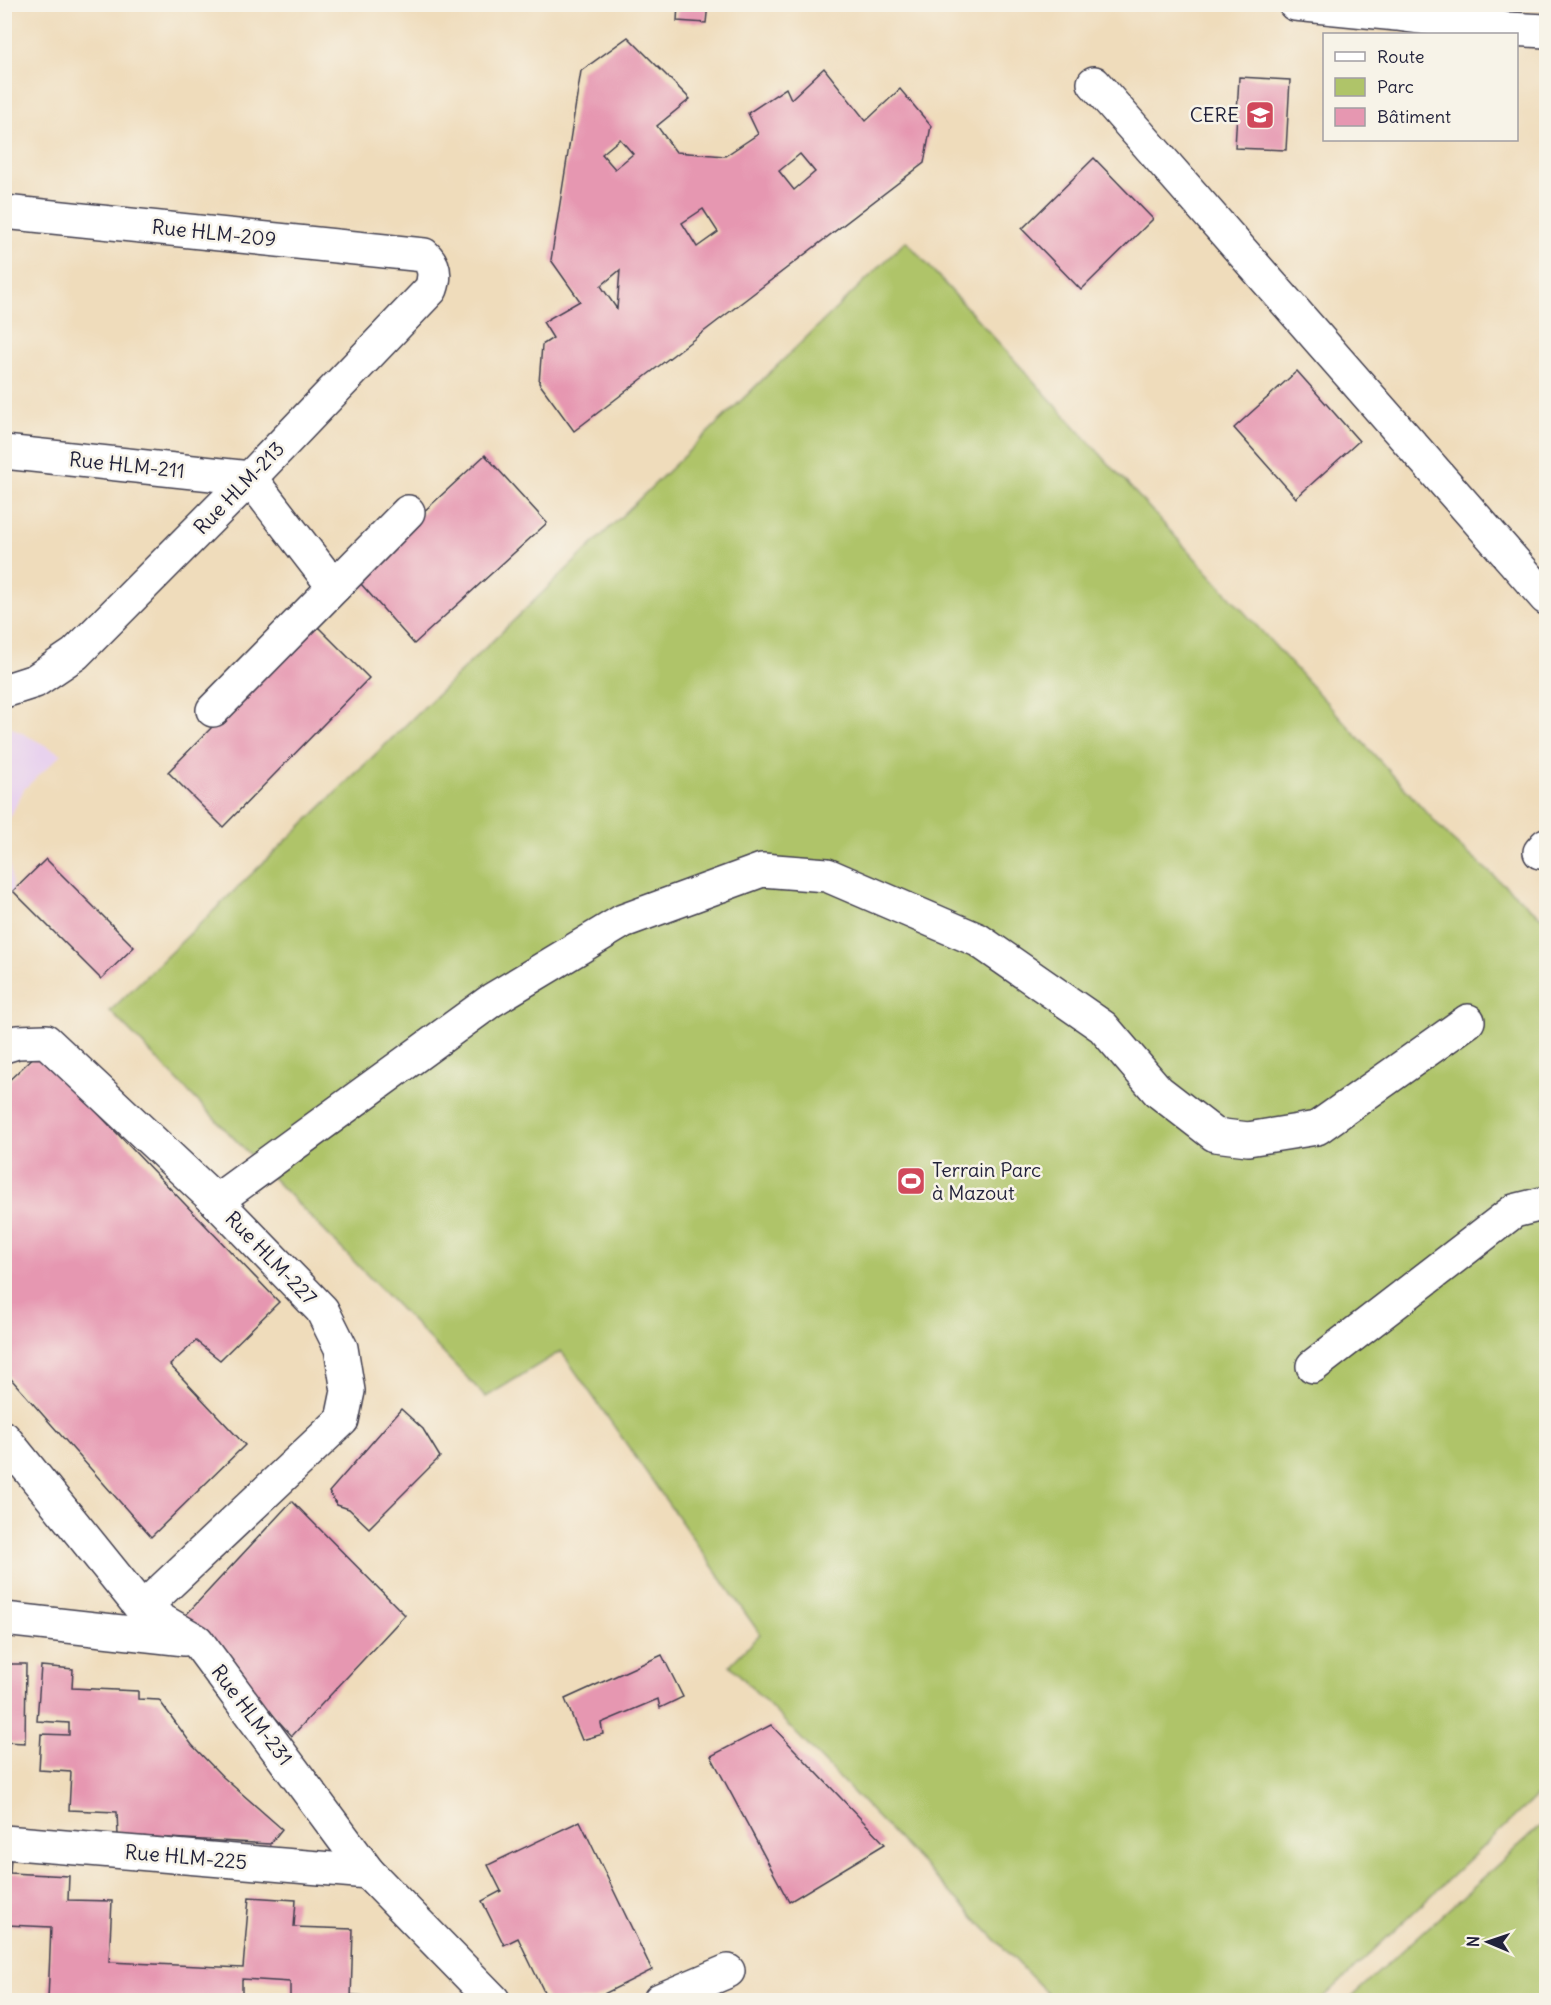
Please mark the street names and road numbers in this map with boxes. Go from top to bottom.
street label: Rue HLM-209 [151,214,277,251]
street label: Rue HLM-213 [188,436,289,539]
street label: Rue HLM-211 [68,446,186,483]
street label: Rue HLM-227 [220,1205,322,1310]
street label: Rue HLM-231 [207,1660,298,1770]
street label: Rue HLM-225 [124,1839,248,1874]

